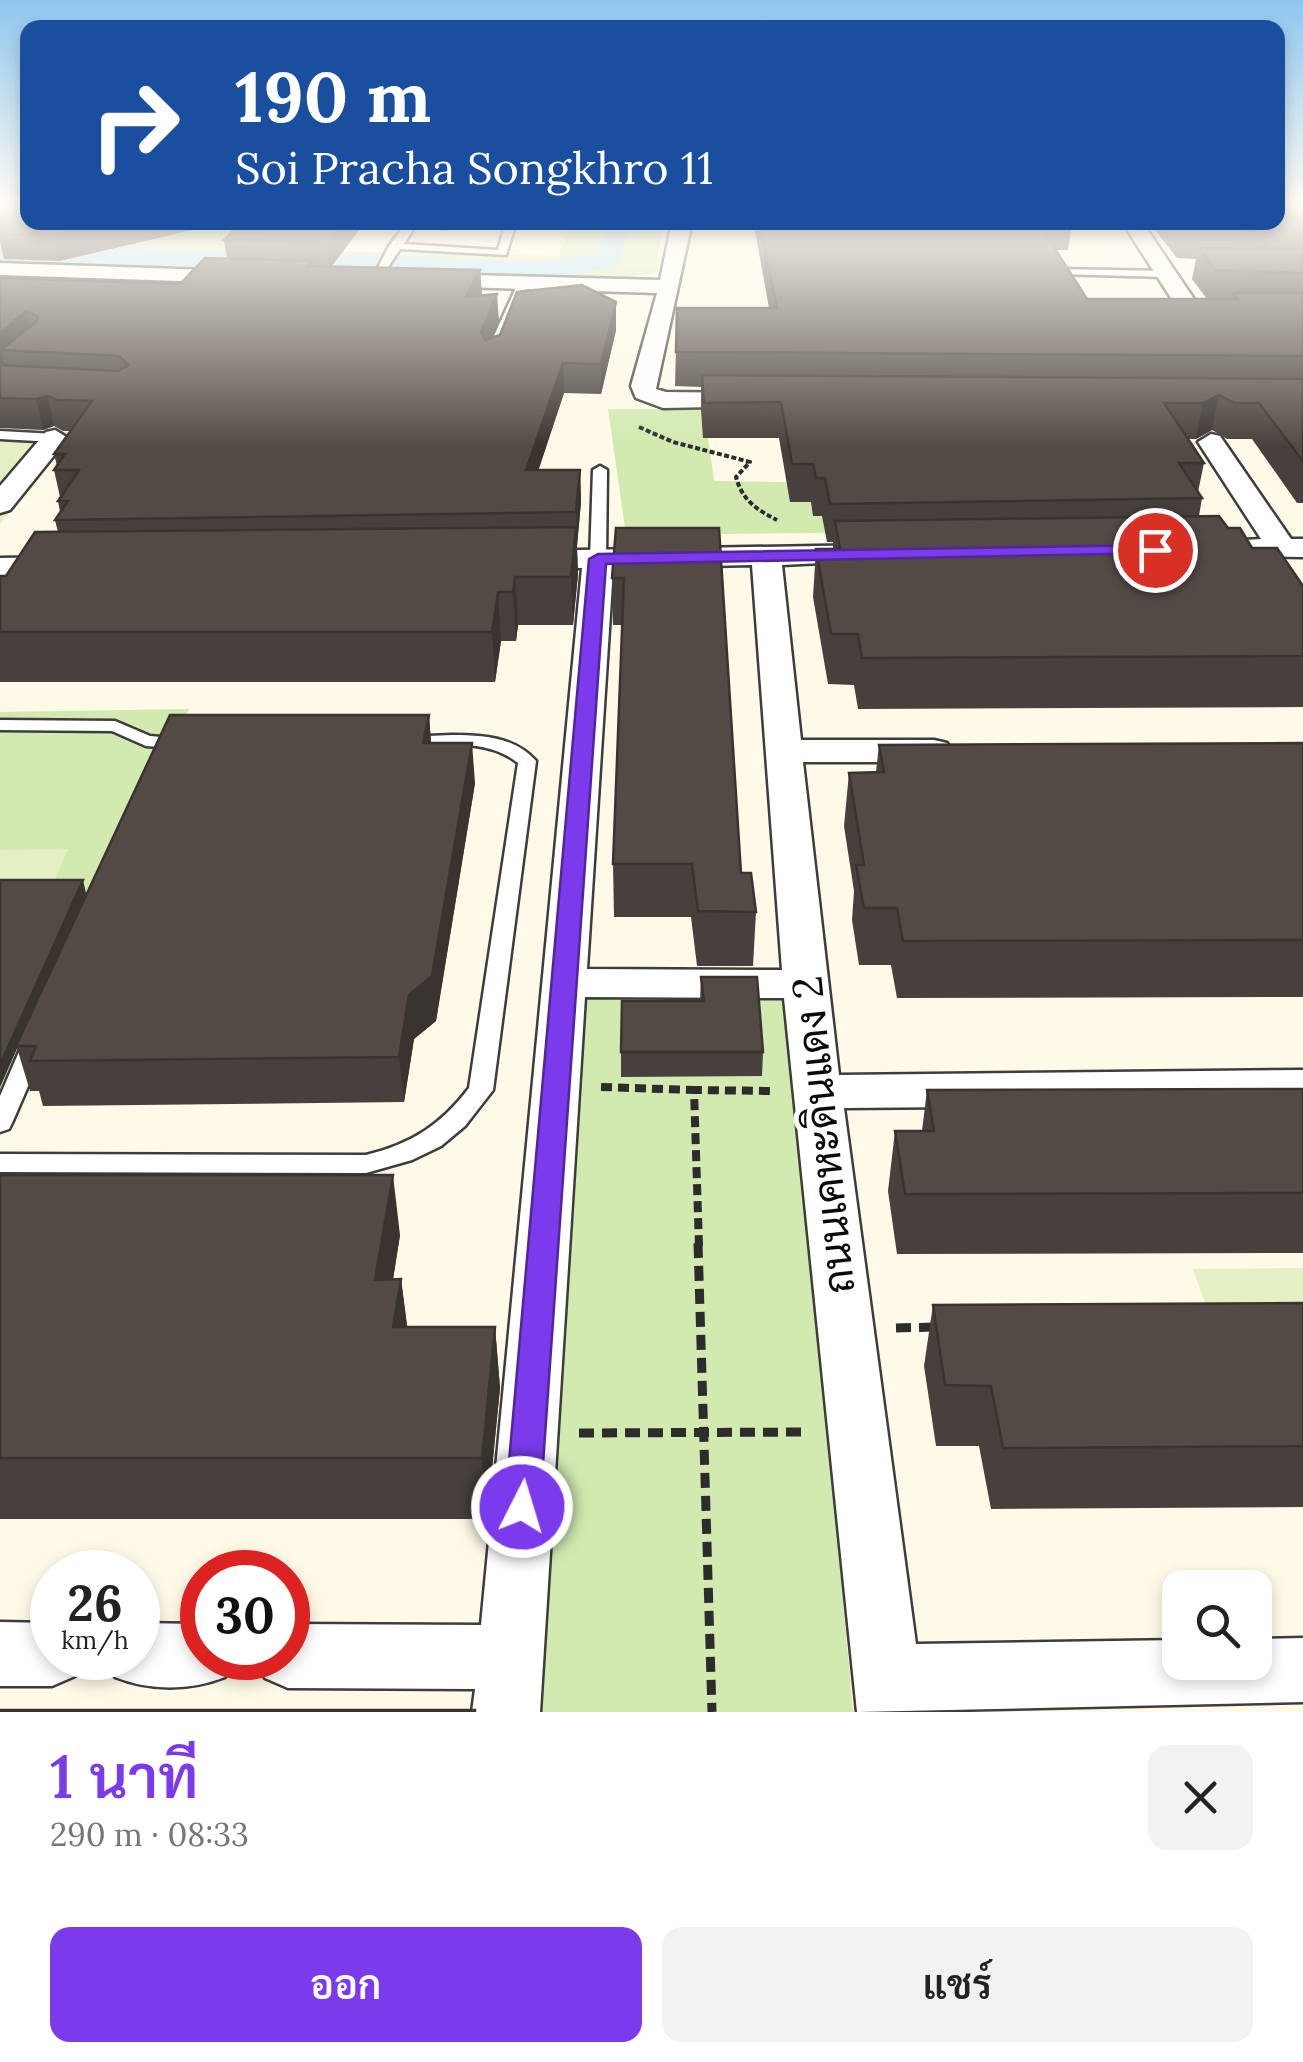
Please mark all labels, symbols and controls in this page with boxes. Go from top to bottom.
text: 190 m [235,52,431,141]
icon: right [70,60,200,190]
text: Soi Pracha Songkhro 11 [235,139,713,196]
pin [1113,508,1198,593]
icon: arrive [1128,523,1183,578]
street label: ถนนเคหะดินแดง 2 [779,974,867,1296]
position arrow [470,1455,574,1559]
speed limit sign: 30 [180,1550,310,1680]
map controls [1162,1570,1272,1680]
button: search [1162,1570,1272,1680]
text: 26 [67,1571,123,1635]
text: km/h [61,1624,129,1656]
text: 1 นาที [50,1738,198,1814]
button: close [1148,1745,1253,1850]
text: 290 m · 08:33 [50,1814,249,1855]
button: ออก [50,1927,642,2042]
button: แชร์ [662,1927,1253,2042]

